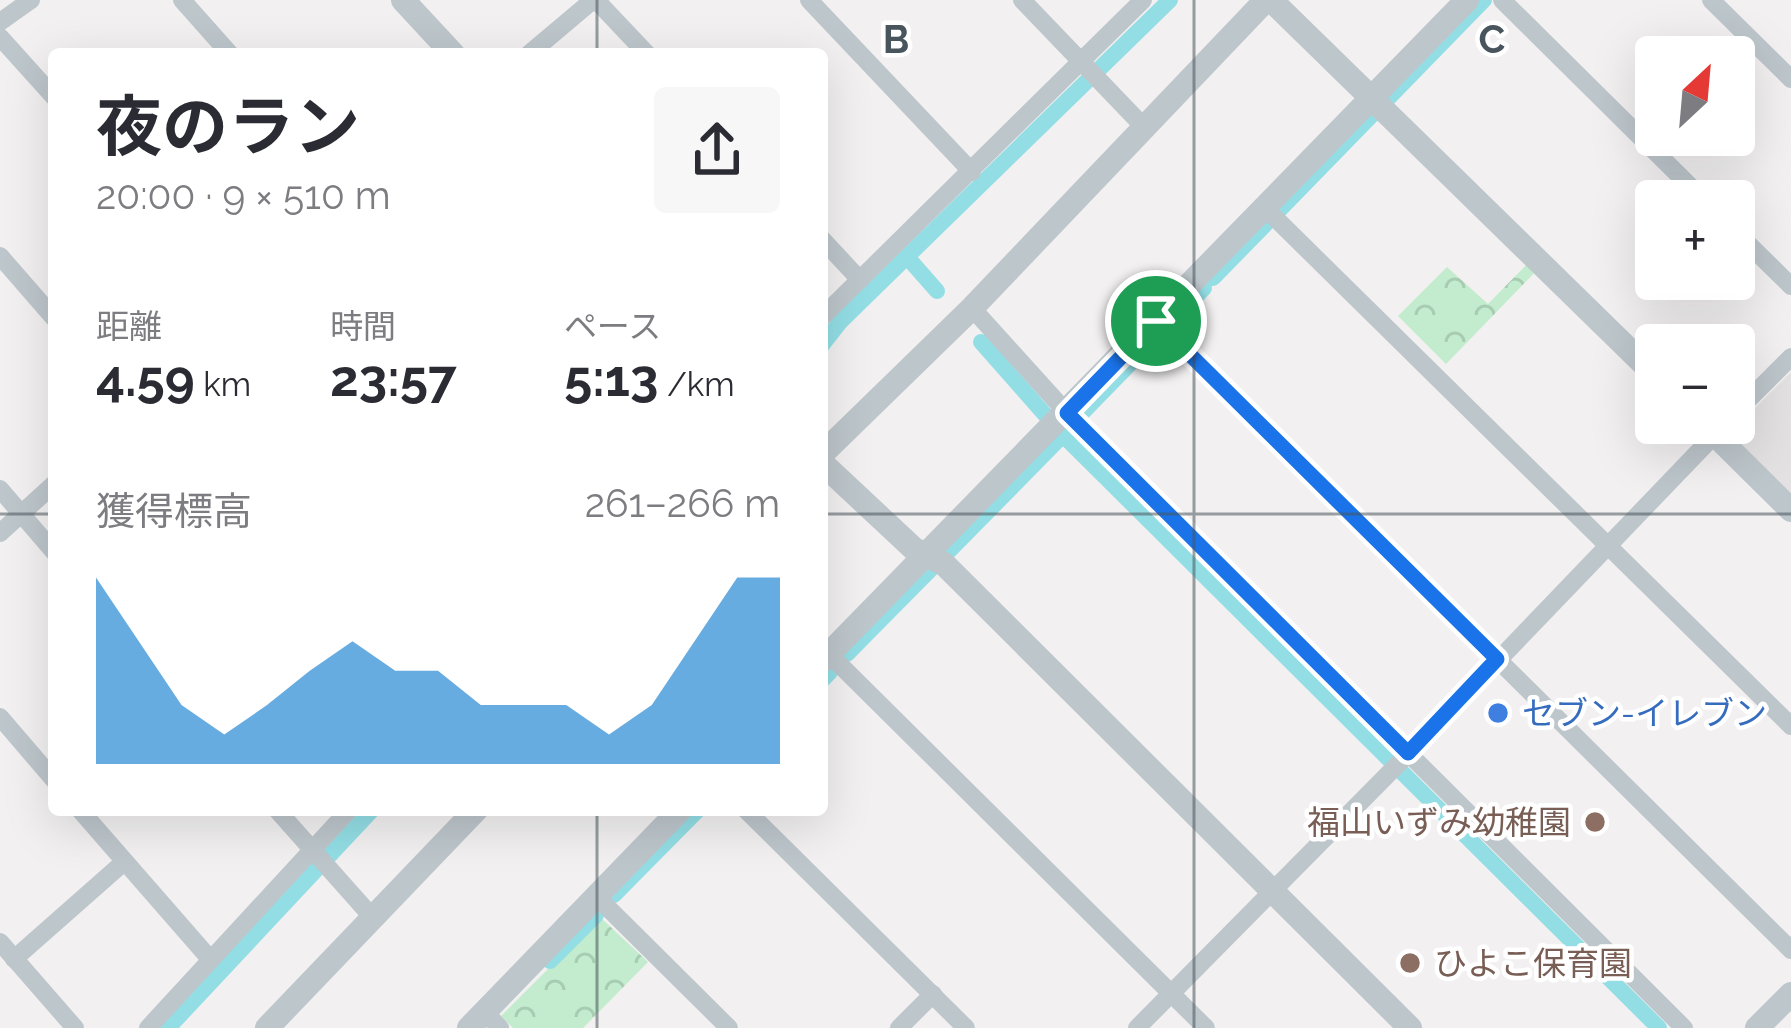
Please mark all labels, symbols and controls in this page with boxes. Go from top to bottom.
text: B [883,16,909,62]
text: C [1479,16,1506,62]
north arrow [1635,36,1755,156]
map controls [1635,36,1755,444]
button: share [654,87,780,213]
text: 夜のラン [96,88,360,165]
text: 20:00 · 9 × 510 m [96,172,391,218]
button: + [1635,180,1755,300]
pin [1105,270,1207,372]
icon: arrive [1123,288,1189,354]
text: 距離 [96,307,162,346]
text: 時間 [330,307,396,346]
text: ペース [564,307,661,346]
button: − [1635,324,1755,444]
text: 4.59 [96,348,195,408]
text: 23:57 [330,348,457,408]
text: 5:13 [564,348,659,408]
text: km [195,365,251,404]
text: /km [659,365,735,404]
text: 261–266 m [585,480,780,526]
text: 獲得標高 [96,488,252,534]
place label: セブン-イレブン [1522,694,1767,733]
marker: セブン-イレブン [1485,700,1511,726]
place label: 福山いずみ幼稚園 [1307,803,1571,842]
marker: 福山いずみ幼稚園 [1582,809,1608,835]
place label: ひよこ保育園 [1434,944,1632,983]
marker: ひよこ保育園 [1397,950,1423,976]

